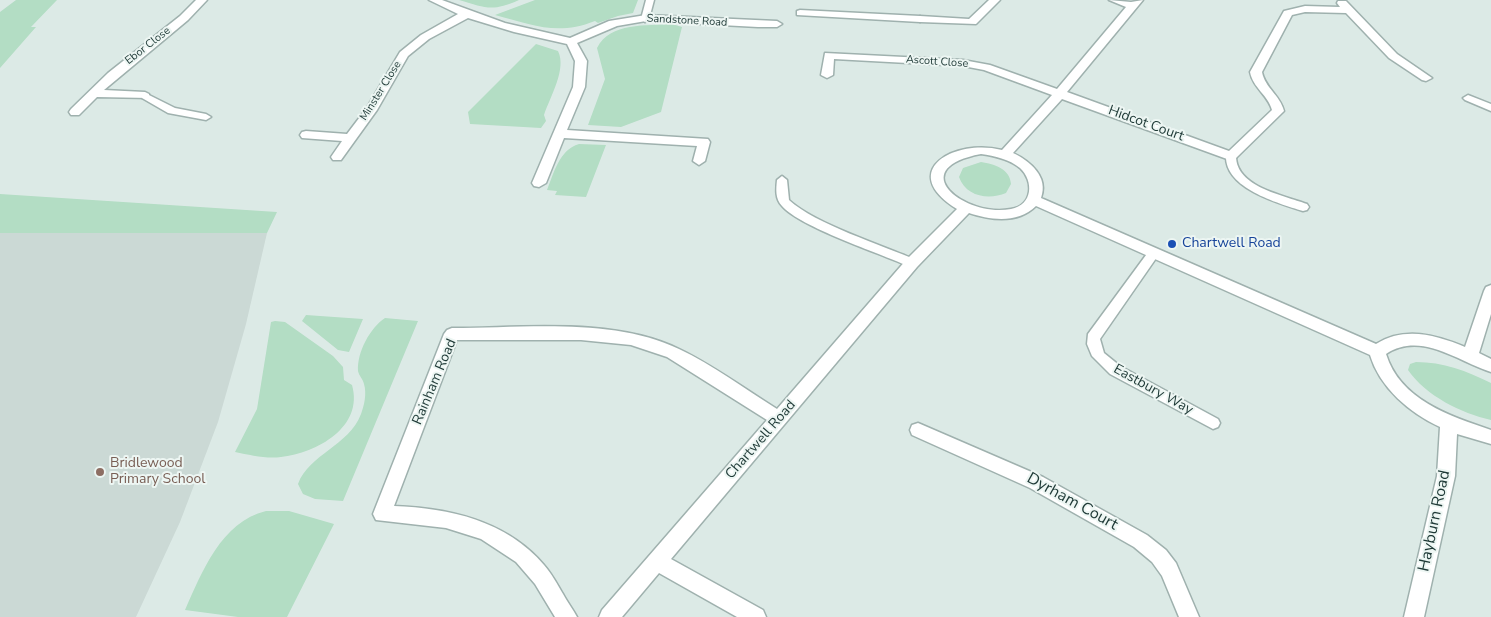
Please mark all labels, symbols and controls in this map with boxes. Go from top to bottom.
street label: Sandstone Road [646,12,728,30]
street label: Ebor Close [123,24,173,68]
street label: Ascott Close [905,53,969,71]
street label: Minster Close [357,59,405,123]
street label: Hidcot Court [1106,103,1186,145]
place label: Chartwell Road [1182,236,1281,252]
marker: Chartwell Road [1166,238,1178,250]
street label: Rainham Road [409,337,461,427]
street label: Eastbury Way [1110,361,1196,419]
street label: Chartwell Road [722,397,800,483]
place label: Bridlewood Primary School [110,456,205,488]
marker: Bridlewood Primary School [94,466,106,478]
street label: Dyrham Court [1023,469,1121,535]
street label: Hayburn Road [1415,469,1455,573]

